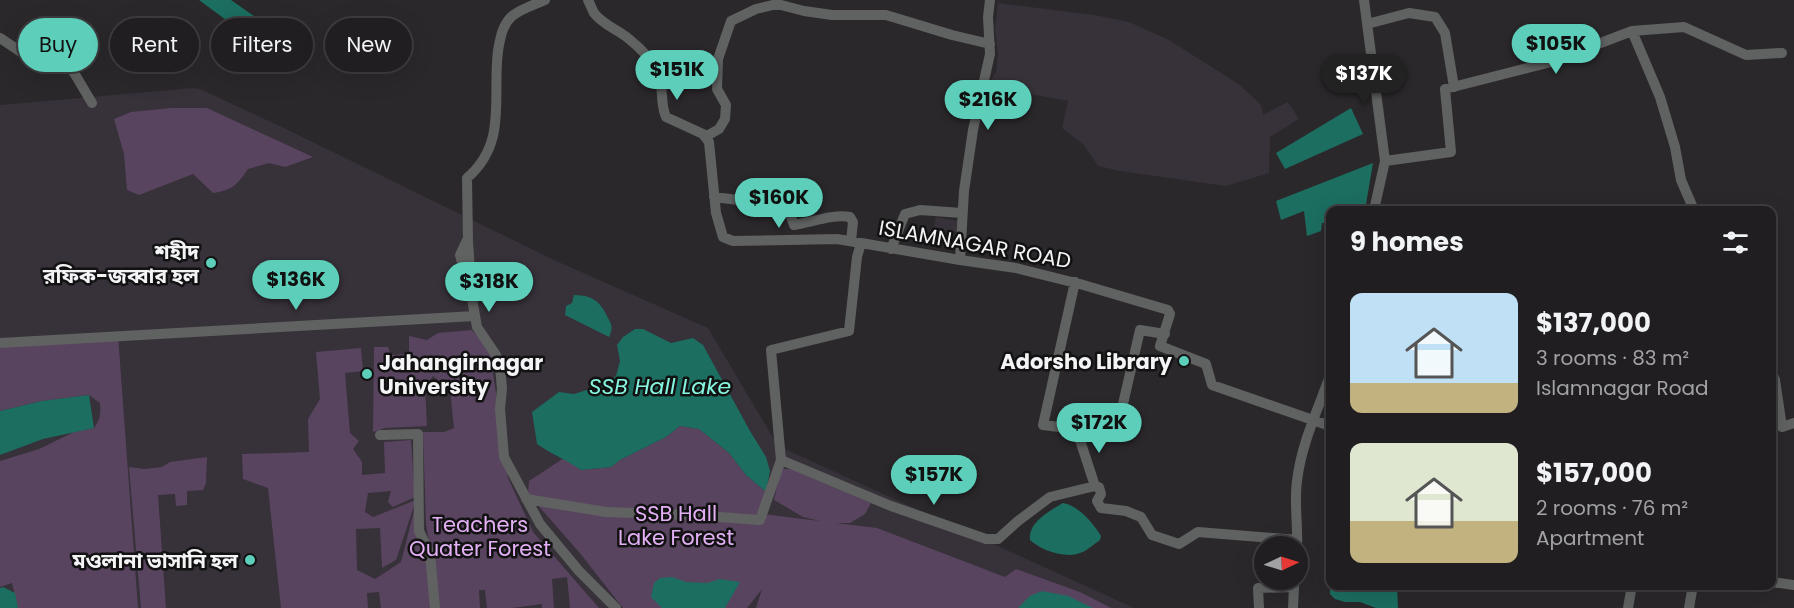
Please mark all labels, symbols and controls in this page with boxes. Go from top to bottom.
chip: Buy [18,18,98,72]
chip: Rent [110,18,199,72]
chip: Filters [211,18,313,72]
chip: New [325,18,412,72]
pin: $105K [1514,24,1598,75]
text: $105K [1526,29,1586,57]
pin: $151K [635,50,719,101]
pin: $137K [1322,54,1406,105]
text: $151K [649,55,705,83]
text: $137K [1335,59,1393,87]
pin: $216K [946,80,1030,131]
text: $216K [959,85,1017,113]
pin: $160K [737,178,821,229]
text: $160K [749,183,809,211]
street label: ISLAMNAGAR ROAD [877,213,1073,275]
text: 9 homes [1350,224,1464,260]
icon: filters [1719,226,1752,259]
place label: শহীদ রফিক-জব্বার হল [42,237,200,290]
marker: শহীদ রফিক-জব্বার হল [204,256,218,270]
pin: $136K [254,260,338,311]
pin: $318K [447,262,531,313]
text: $136K [266,265,326,293]
text: $318K [459,267,519,295]
text: $137,000 [1536,305,1651,341]
icon: home [1398,317,1470,389]
text: 3 rooms · 83 m² [1536,344,1689,372]
place label: Adorsho Library [1000,347,1173,376]
place label: Jahangirnagar University [379,348,543,401]
marker: Adorsho Library [1177,354,1191,368]
marker: Jahangirnagar University [360,367,374,381]
water label: SSB Hall Lake [589,371,731,402]
text: Islamnagar Road [1536,374,1709,402]
pin: $172K [1057,403,1141,454]
text: $172K [1071,408,1127,436]
pin: $157K [892,455,976,506]
text: $157,000 [1536,455,1652,491]
text: $157K [905,460,963,488]
icon: home [1398,467,1470,539]
text: 2 rooms · 76 m² [1536,494,1688,522]
park label: SSB Hall Lake Forest [618,499,734,552]
park label: Teachers Quater Forest [409,510,551,563]
text: Apartment [1536,524,1644,552]
north arrow [1254,536,1308,590]
map controls [1254,536,1308,590]
place label: মওলানা ভাসানি হল [71,546,239,575]
marker: মওলানা ভাসানি হল [243,553,257,567]

